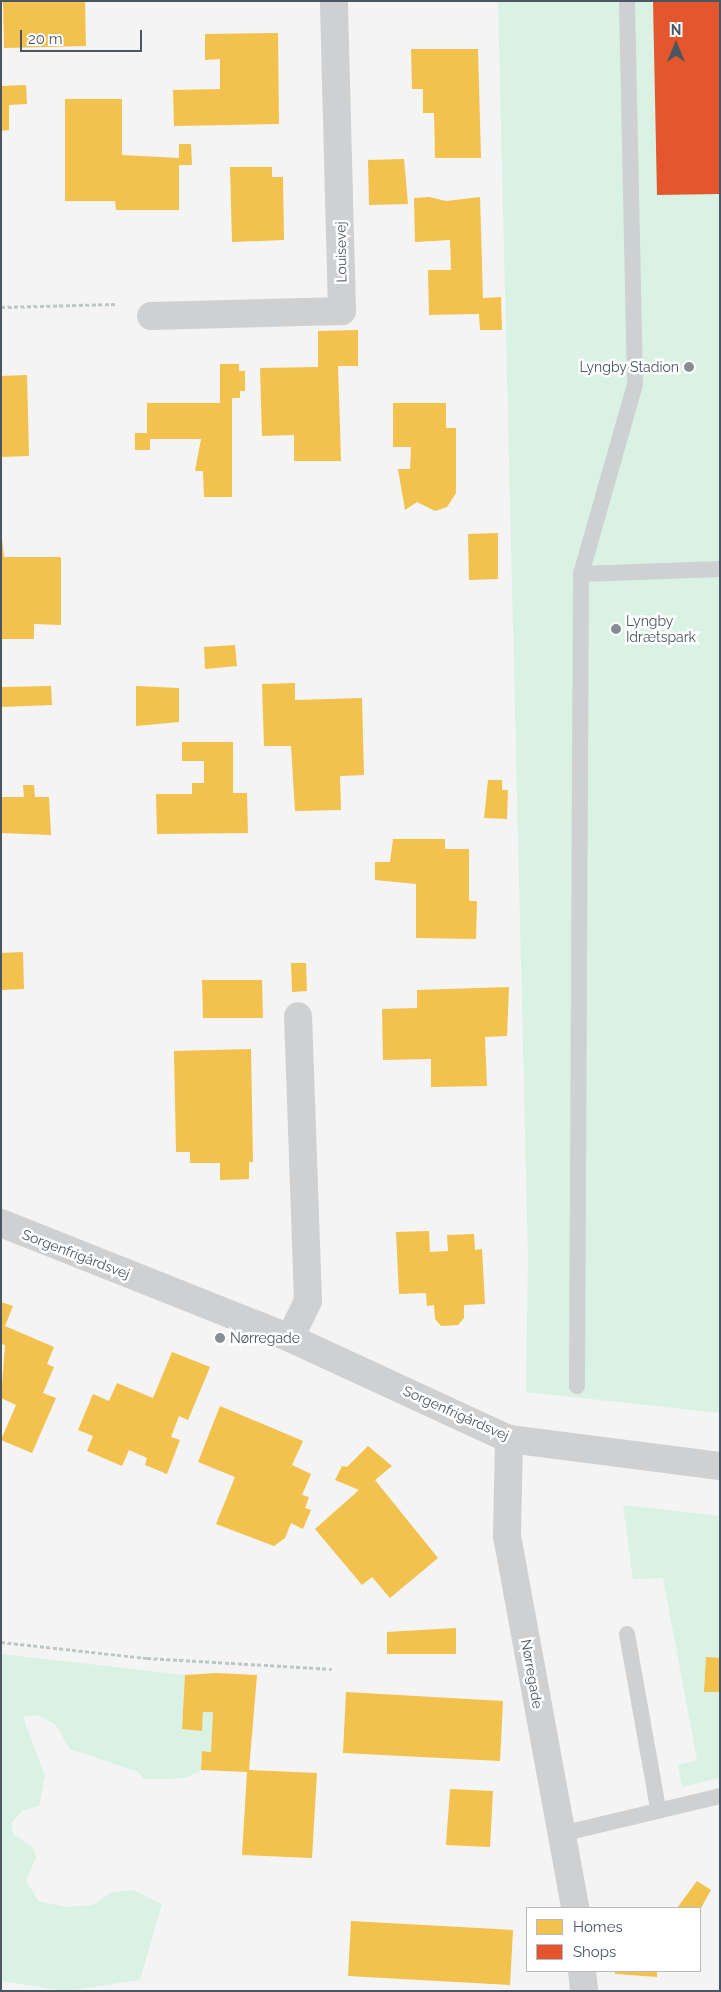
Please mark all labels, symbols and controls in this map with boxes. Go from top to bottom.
scale bar [22,20,145,52]
north arrow [651,20,701,70]
text: N [671,22,681,38]
text: 20 m [28,30,63,48]
street label: Louisevej [332,221,350,283]
place label: Lyngby Stadion [579,359,679,375]
marker: Lyngby Stadion [683,361,695,373]
place label: Lyngby Idrætspark [626,613,696,646]
marker: Lyngby Idrætspark [610,623,622,635]
street label: Sorgenfrigårdsvej [20,1226,132,1282]
place label: Nørregade [230,1330,300,1346]
marker: Nørregade [214,1332,226,1344]
street label: Sorgenfrigårdsvej [401,1382,511,1444]
street label: Nørregade [518,1638,546,1710]
legend [526,1907,701,1972]
text: Homes [573,1918,623,1936]
text: Shops [573,1943,616,1961]

